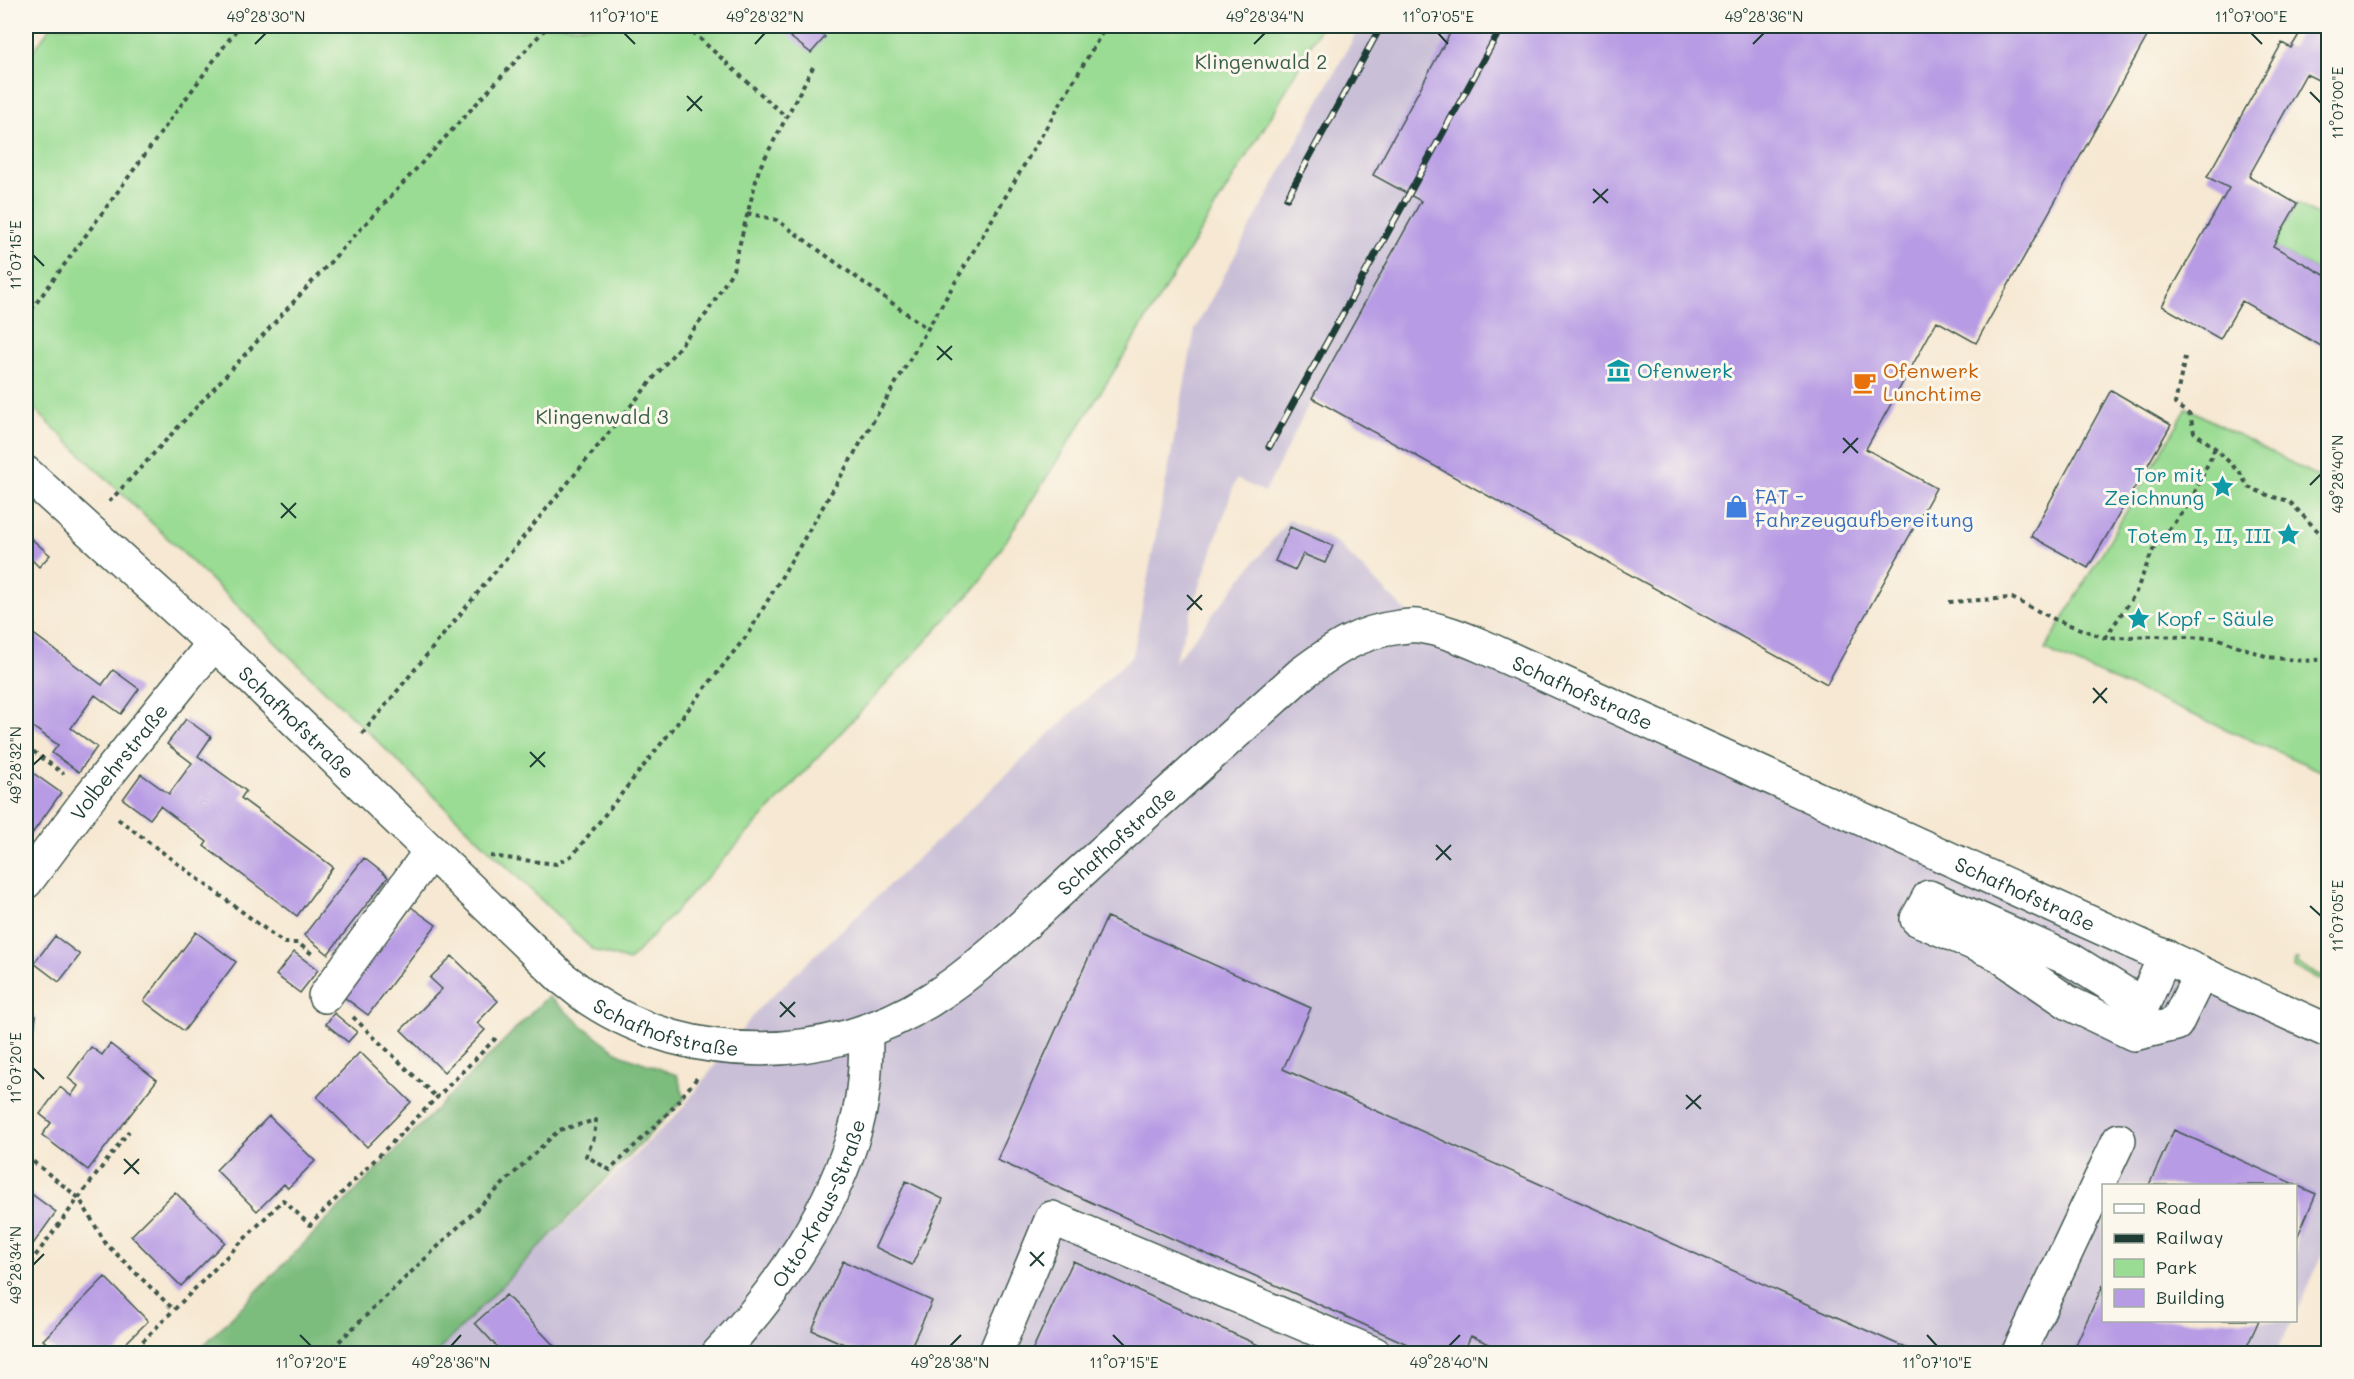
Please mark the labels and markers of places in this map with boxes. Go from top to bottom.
museum icon: Ofenwerk [1606,357,1632,383]
place label: Ofenwerk [1637,357,1733,383]
place label: Ofenwerk Lunchtime [1883,357,1982,406]
cafe icon: Ofenwerk Lunchtime [1852,369,1878,395]
place label: Tor mit Zeichnung [2104,461,2204,510]
place icon: Tor mit Zeichnung [2209,473,2235,499]
place label: FAT - Fahrzeugaufbereitung [1755,483,1973,532]
shop icon: FAT - Fahrzeugaufbereitung [1724,494,1750,520]
place label: Totem I, II, III [2127,522,2271,548]
place icon: Totem I, II, III [2276,522,2302,548]
place icon: Kopf - Säule [2126,605,2152,631]
place label: Kopf - Säule [2157,605,2274,631]

